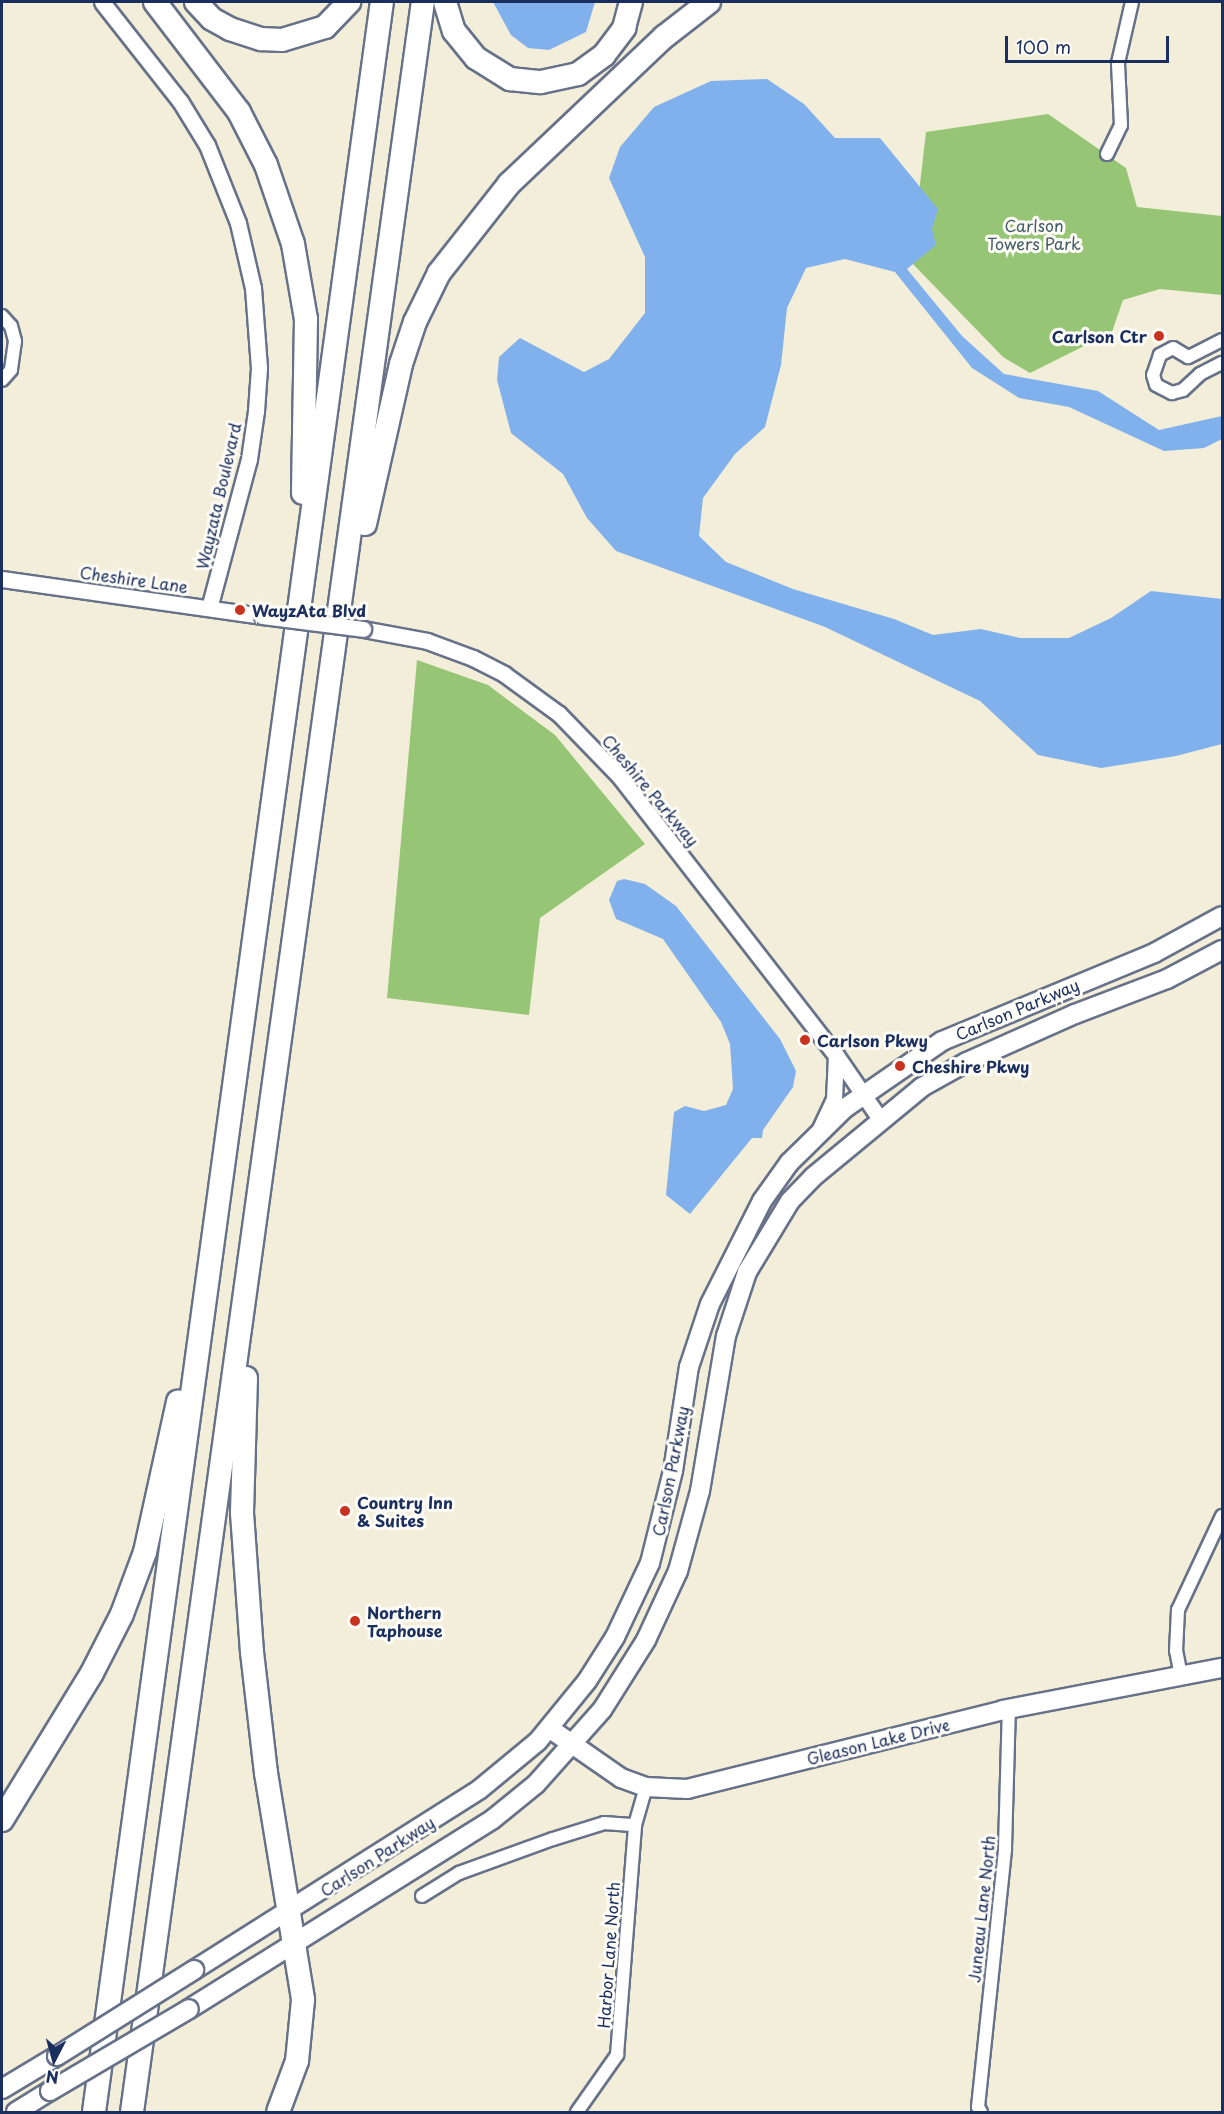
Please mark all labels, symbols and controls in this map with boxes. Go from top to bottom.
scale bar [1008,24,1172,62]
text: 100 m [1016,33,1071,60]
park label: Carlson Towers Park [987,215,1081,253]
place label: Carlson Ctr [1052,326,1147,346]
marker: Carlson Ctr [1152,329,1166,343]
street label: Wayzata Boulevard [192,421,244,571]
street label: Cheshire Lane [79,562,189,596]
place label: WayzAta Blvd [252,600,367,620]
marker: WayzAta Blvd [233,603,247,617]
street label: Cheshire Parkway [599,730,703,850]
street label: Carlson Parkway [952,974,1082,1044]
place label: Carlson Pkwy [817,1030,928,1050]
marker: Carlson Pkwy [798,1033,812,1047]
place label: Cheshire Pkwy [912,1056,1030,1076]
marker: Cheshire Pkwy [893,1059,907,1073]
street label: Carlson Parkway [648,1404,692,1538]
place label: Country Inn & Suites [357,1492,453,1530]
marker: Country Inn & Suites [338,1504,352,1518]
place label: Northern Taphouse [367,1602,442,1640]
marker: Northern Taphouse [348,1614,362,1628]
street label: Gleason Lake Drive [804,1714,952,1768]
street label: Carlson Parkway [316,1812,438,1900]
street label: Juneau Lane North [964,1834,998,1984]
street label: Harbor Lane North [593,1881,623,2029]
north arrow [24,2030,84,2090]
text: N [45,2065,60,2090]

